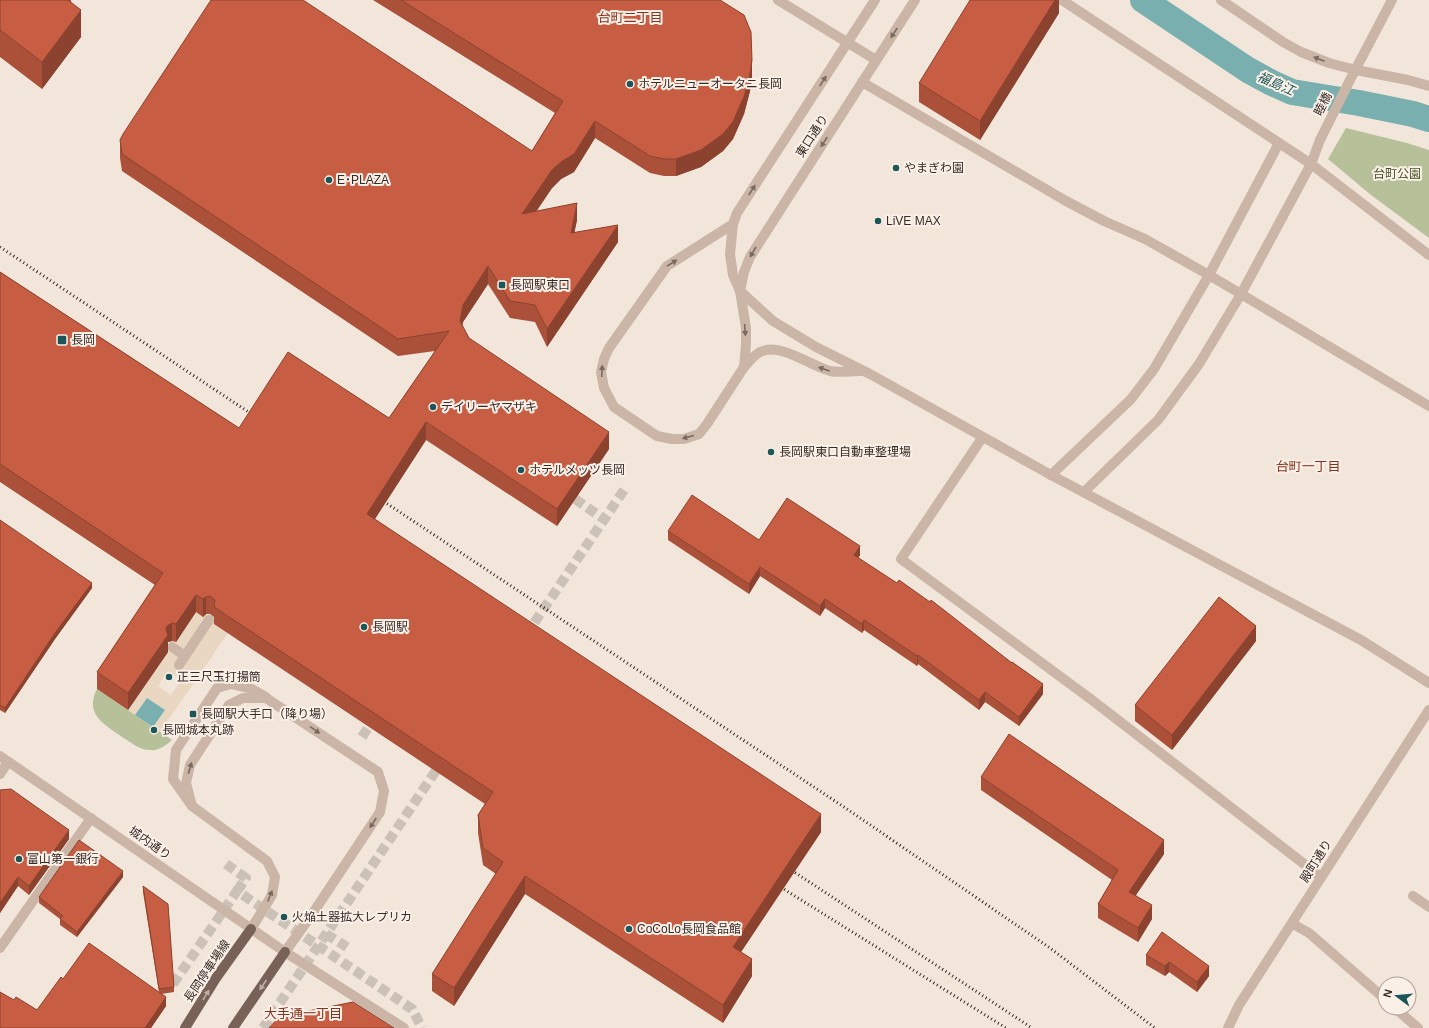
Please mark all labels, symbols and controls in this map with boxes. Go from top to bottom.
district label: 台町二丁目 [597,10,663,25]
one-way arrow [890,27,897,39]
one-way arrow [1312,55,1324,61]
water label: 福島江 [1255,69,1298,99]
one-way arrow [819,75,826,86]
place label: ホテルニューオータニ長岡 [638,77,782,91]
marker: ホテルニューオータニ長岡 [625,79,635,89]
street label: 睦橋 [1311,90,1335,118]
street label: 東口通り [793,112,831,160]
one-way arrow [820,136,827,148]
place label: やまぎわ園 [904,161,964,175]
marker: やまぎわ園 [891,163,901,173]
park label: 台町公園 [1373,167,1421,181]
place label: E･PLAZA [337,173,389,187]
marker: E･PLAZA [324,175,334,185]
one-way arrow [748,184,756,195]
place label: LiVE MAX [886,214,941,228]
marker: LiVE MAX [873,216,883,226]
one-way arrow [750,246,757,258]
one-way arrow [666,260,678,267]
place label: 長岡駅東口 [510,278,570,292]
marker: 長岡駅東口 [497,280,507,290]
one-way arrow [742,323,749,336]
place label: 長岡 [71,333,95,347]
marker: 長岡 [56,334,68,346]
one-way arrow [599,364,606,377]
one-way arrow [818,366,830,372]
place label: デイリーヤマザキ [441,400,537,414]
marker: デイリーヤマザキ [428,402,438,412]
one-way arrow [681,434,693,440]
place label: 長岡駅東口自動車整理場 [779,445,911,459]
marker: 長岡駅東口自動車整理場 [766,447,776,457]
district label: 台町一丁目 [1275,459,1341,474]
place label: ホテルメッツ長岡 [529,463,625,477]
marker: ホテルメッツ長岡 [516,465,526,475]
place label: 長岡駅 [372,620,408,634]
marker: 長岡駅 [359,622,369,632]
place label: 正三尺玉打揚筒 [177,670,261,684]
marker: 正三尺玉打揚筒 [164,672,174,682]
place label: 長岡駅大手口（降り場） [201,707,333,721]
marker: 長岡駅大手口（降り場） [188,709,198,719]
place label: 長岡城本丸跡 [162,723,234,737]
marker: 長岡城本丸跡 [149,725,159,735]
one-way arrow [310,726,320,734]
one-way arrow [187,762,193,774]
one-way arrow [369,818,377,828]
street label: 城内通り [126,823,174,863]
street label: 殿町通り [1297,837,1335,885]
place label: 富山第一銀行 [27,852,99,866]
marker: 富山第一銀行 [14,854,24,864]
one-way arrow [268,889,274,901]
place label: 火焔土器拡大レプリカ [292,910,412,924]
marker: 火焔土器拡大レプリカ [279,912,289,922]
place label: CoCoLo長岡食品館 [637,922,741,936]
marker: CoCoLo長岡食品館 [624,924,634,934]
street label: 長岡停車場線 [181,937,233,1005]
north arrow [1377,976,1417,1016]
one-way arrow [259,979,267,990]
text: N [1381,988,1394,999]
one-way arrow [202,989,209,1001]
district label: 大手通一丁目 [264,1006,342,1021]

